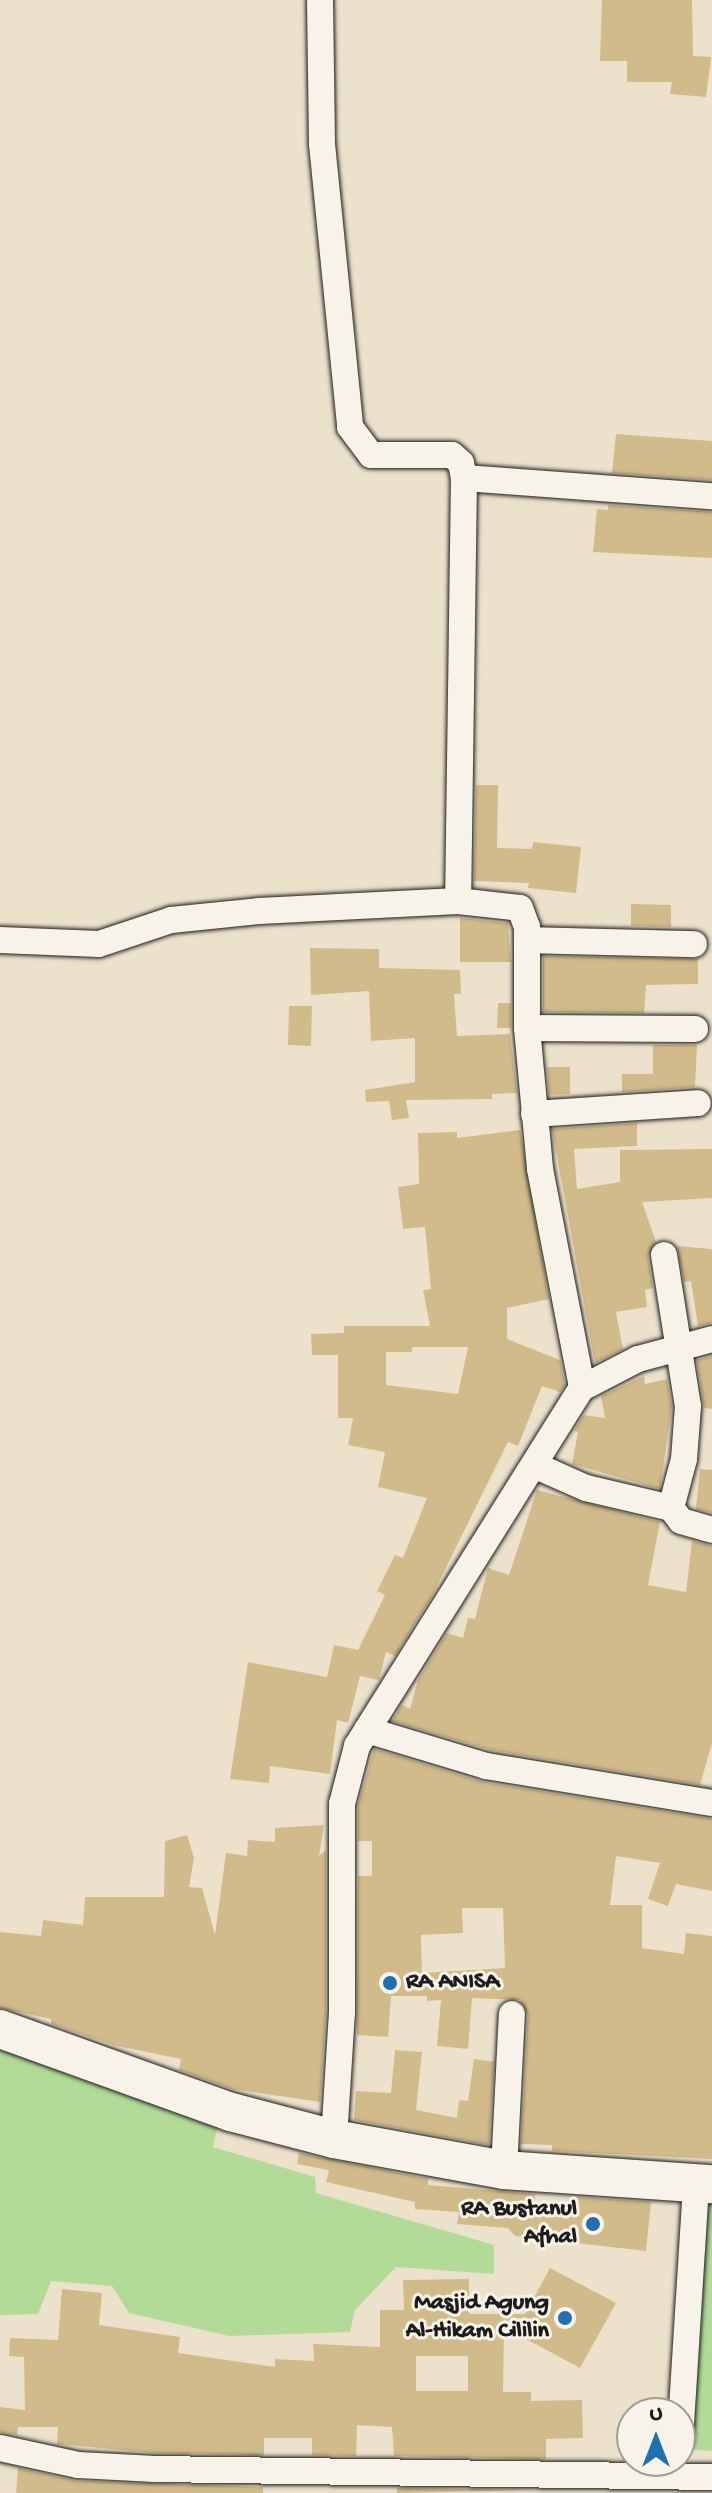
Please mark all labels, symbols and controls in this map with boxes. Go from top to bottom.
place label: RA ANISA [406,1969,499,1997]
marker: RA ANISA [381,1974,399,1992]
place label: RA Bustanul Afhal [461,2196,577,2252]
marker: RA Bustanul Afhal [584,2215,602,2233]
place label: Masjid Agung Al-Hikam Cililin [406,2290,549,2346]
marker: Masjid Agung Al-Hikam Cililin [556,2309,574,2327]
north arrow [616,2397,696,2477]
text: U [650,2402,662,2428]

